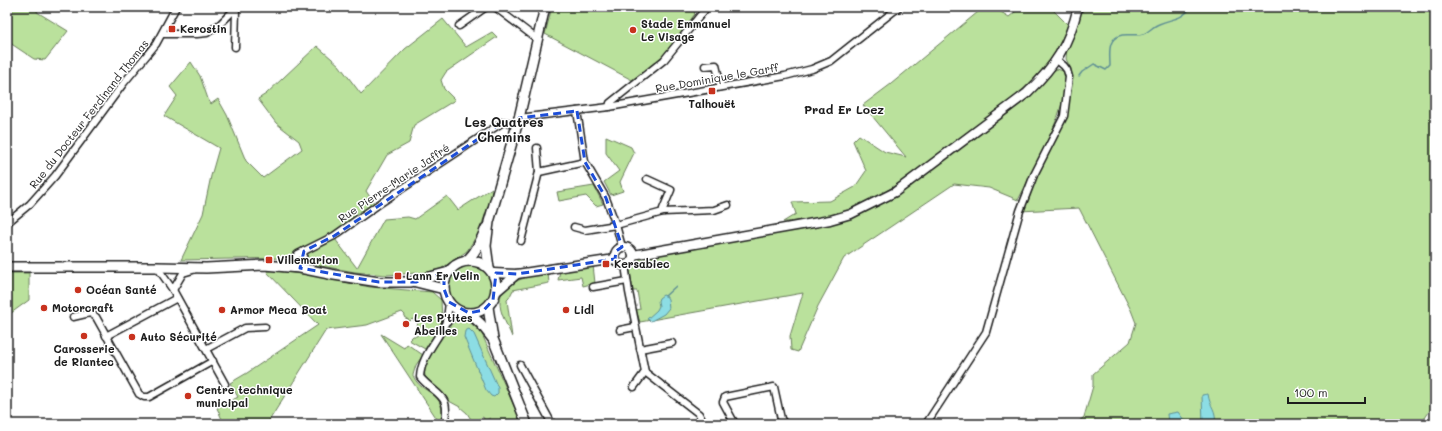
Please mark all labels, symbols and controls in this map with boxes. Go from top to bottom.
place label: Stade Emmanuel Le Visage [641,16,730,44]
place label: Kerostin [180,21,227,36]
marker: Kerostin [167,24,177,34]
marker: Stade Emmanuel Le Visage [628,25,638,35]
street label: Rue du Docteur Ferdinand Thomas [26,36,152,191]
street label: Rue Dominique le Garff [654,59,780,96]
marker: Talhouët [707,86,717,96]
place label: Talhouët [688,96,736,111]
district label: Prad Er Loez [804,101,884,117]
district label: Les Quatres Chemins [464,113,544,145]
street label: Rue Pierre-Marie Jaffré [335,140,453,226]
place label: Villemarion [277,252,338,267]
marker: Villemarion [264,255,274,265]
place label: Kersabiec [614,256,670,271]
marker: Kersabiec [601,259,611,269]
place label: Lann Er Velin [406,268,479,283]
marker: Lann Er Velin [393,271,403,281]
place label: Océan Santé [86,282,157,297]
marker: Océan Santé [73,285,83,295]
place label: Motorcraft [52,300,114,315]
place label: Armor Meca Boat [230,302,327,317]
place label: Lidl [574,302,594,317]
marker: Motorcraft [39,303,49,313]
marker: Armor Meca Boat [217,305,227,315]
marker: Lidl [561,305,571,315]
place label: Les P'tites Abeilles [414,310,473,338]
marker: Les P'tites Abeilles [401,319,411,329]
place label: Auto Sécurité [140,329,217,344]
marker: Carosserie de Riantec [79,331,89,341]
marker: Auto Sécurité [127,332,137,342]
place label: Carosserie de Riantec [54,341,115,369]
scale bar [1288,379,1365,405]
place label: Centre technique municipal [196,382,293,410]
text: 100 m [1294,384,1328,400]
marker: Centre technique municipal [183,391,193,401]

